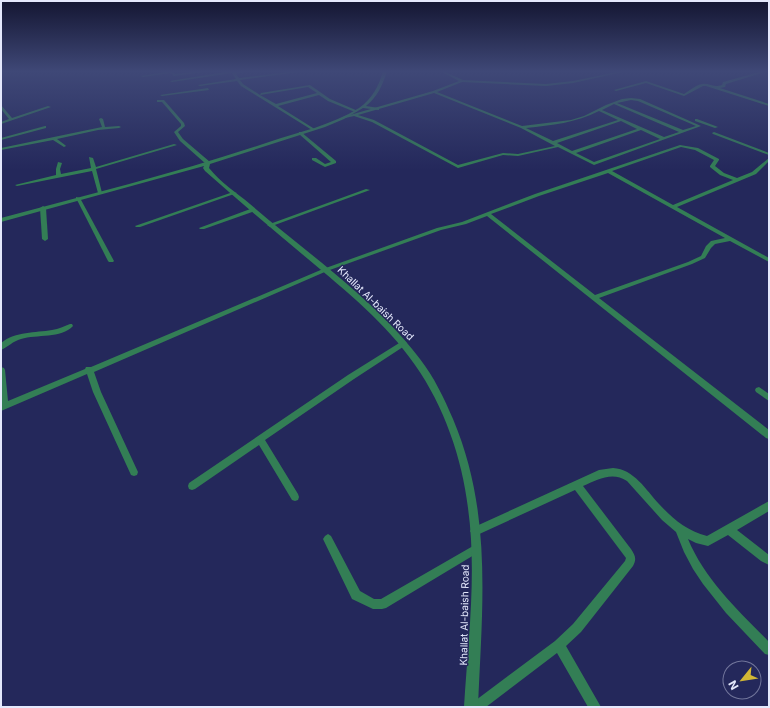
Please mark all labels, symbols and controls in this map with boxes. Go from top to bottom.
street label: Khallat Al-baish Road [335,264,417,342]
street label: Khallat Al-baish Road [457,564,471,666]
north arrow [722,660,762,700]
text: N [725,678,741,692]

